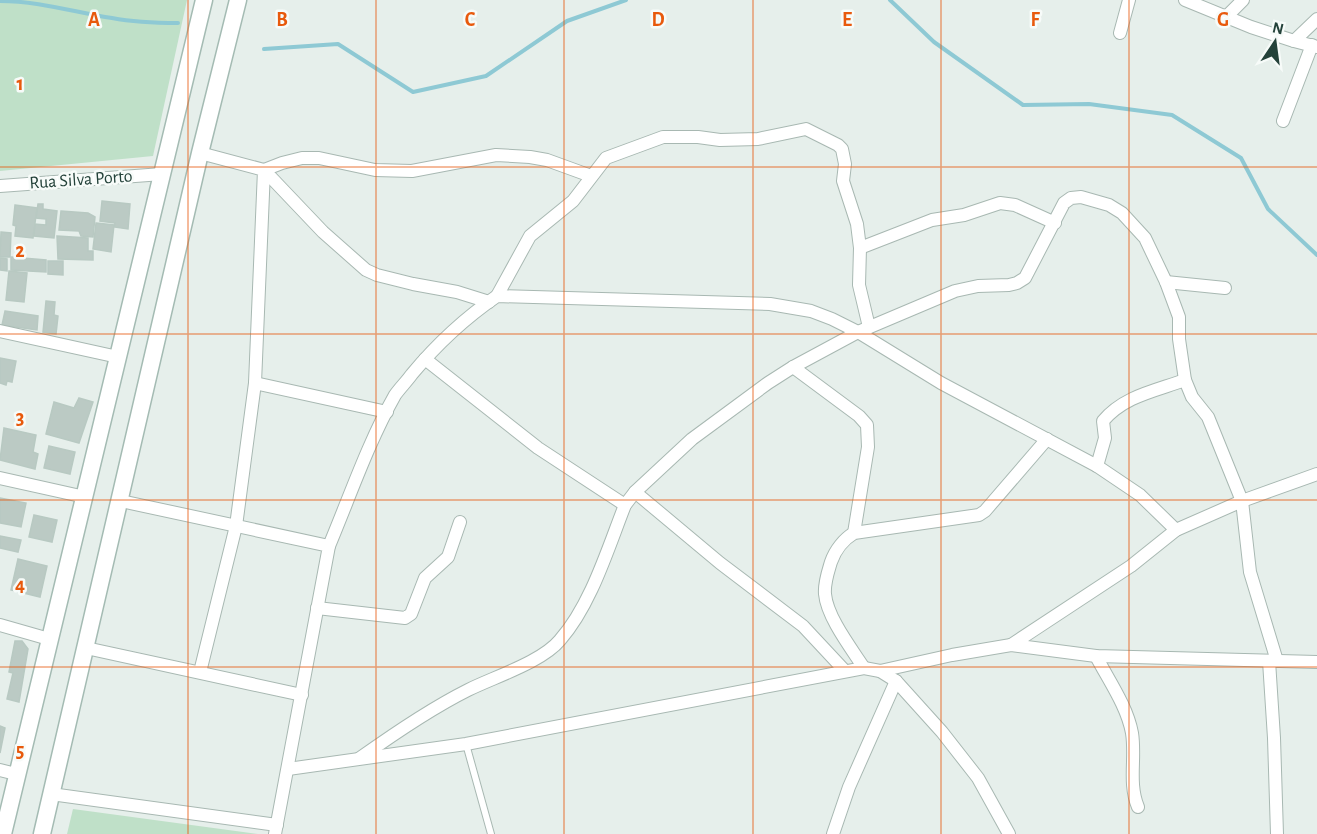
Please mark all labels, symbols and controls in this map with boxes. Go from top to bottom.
text: A [88,10,100,30]
text: B [276,10,288,30]
text: C [465,10,476,30]
text: D [651,10,665,30]
text: E [842,10,852,30]
text: F [1030,10,1040,30]
text: G [1217,10,1229,30]
north arrow [1245,12,1305,72]
text: N [1271,19,1285,37]
text: 1 [16,74,24,94]
street label: Rua Silva Porto [29,167,133,193]
text: 2 [15,241,25,261]
text: 3 [16,408,24,428]
text: 4 [15,575,25,595]
text: 5 [16,741,24,761]

